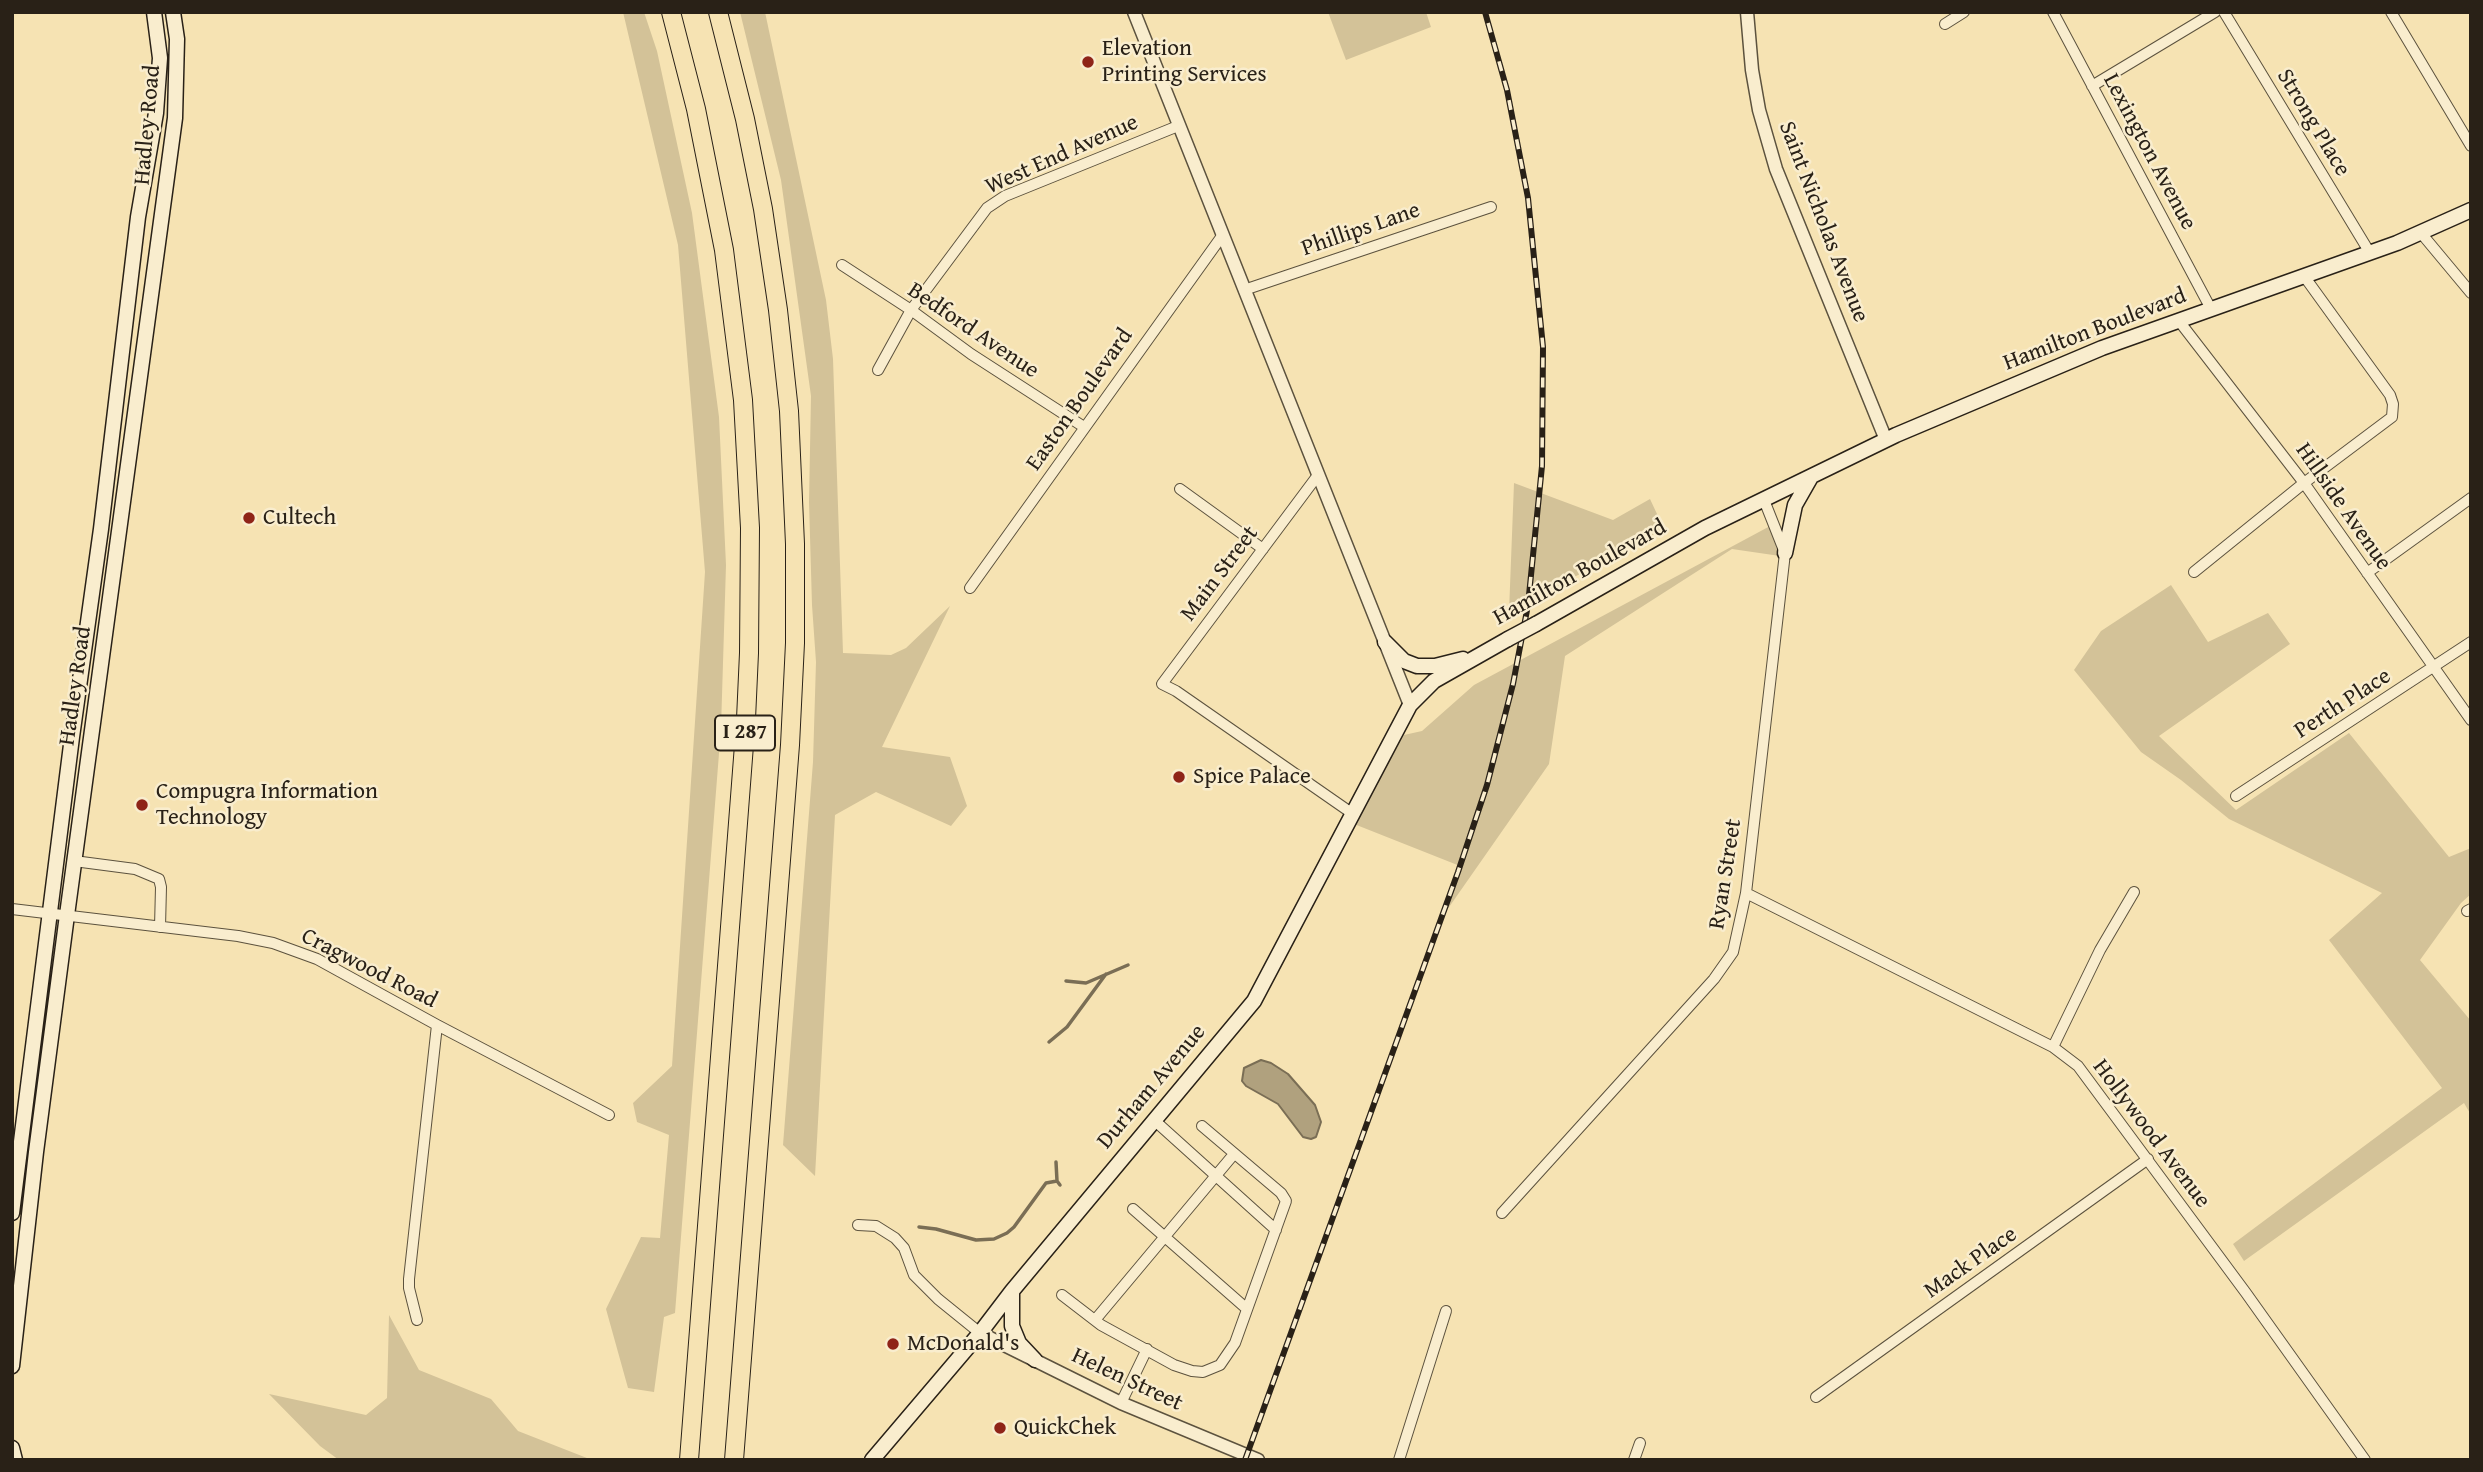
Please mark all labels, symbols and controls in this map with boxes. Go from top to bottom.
place label: Elevation Printing Services [1102,35,1267,89]
marker: Elevation Printing Services [1080,54,1096,70]
street label: Hadley Road [129,64,167,186]
street label: Strong Place [2270,64,2356,182]
street label: Lexington Avenue [2096,69,2202,235]
street label: West End Avenue [981,109,1143,201]
street label: Saint Nicholas Avenue [1772,118,1874,326]
street label: Phillips Lane [1298,197,1424,263]
street label: Bedford Avenue [902,277,1044,385]
street label: Hamilton Boulevard [2000,282,2190,378]
street label: Easton Boulevard [1021,324,1139,476]
street label: Hillside Avenue [2289,438,2397,576]
place label: Cultech [263,504,336,532]
marker: Cultech [241,510,257,526]
street label: Hamilton Boulevard [1489,514,1671,632]
street label: Main Street [1175,521,1265,627]
street label: Hadley Road [54,625,98,747]
street label: Perth Place [2290,663,2396,745]
road number: I 287 [715,716,775,750]
place label: Spice Palace [1193,763,1311,791]
marker: Spice Palace [1171,769,1187,785]
place label: Compugra Information Technology [156,778,378,832]
marker: Compugra Information Technology [134,797,150,813]
street label: Ryan Street [1704,817,1748,931]
street label: Cragwood Road [296,923,442,1015]
street label: Durham Avenue [1092,1019,1212,1155]
street label: Hollywood Avenue [2086,1054,2216,1214]
street label: Mack Place [1919,1221,2023,1305]
place label: McDonald's [907,1330,1019,1358]
marker: McDonald's [885,1336,901,1352]
street label: Helen Street [1067,1342,1187,1418]
place label: QuickChek [1014,1414,1116,1442]
marker: QuickChek [992,1420,1008,1436]

